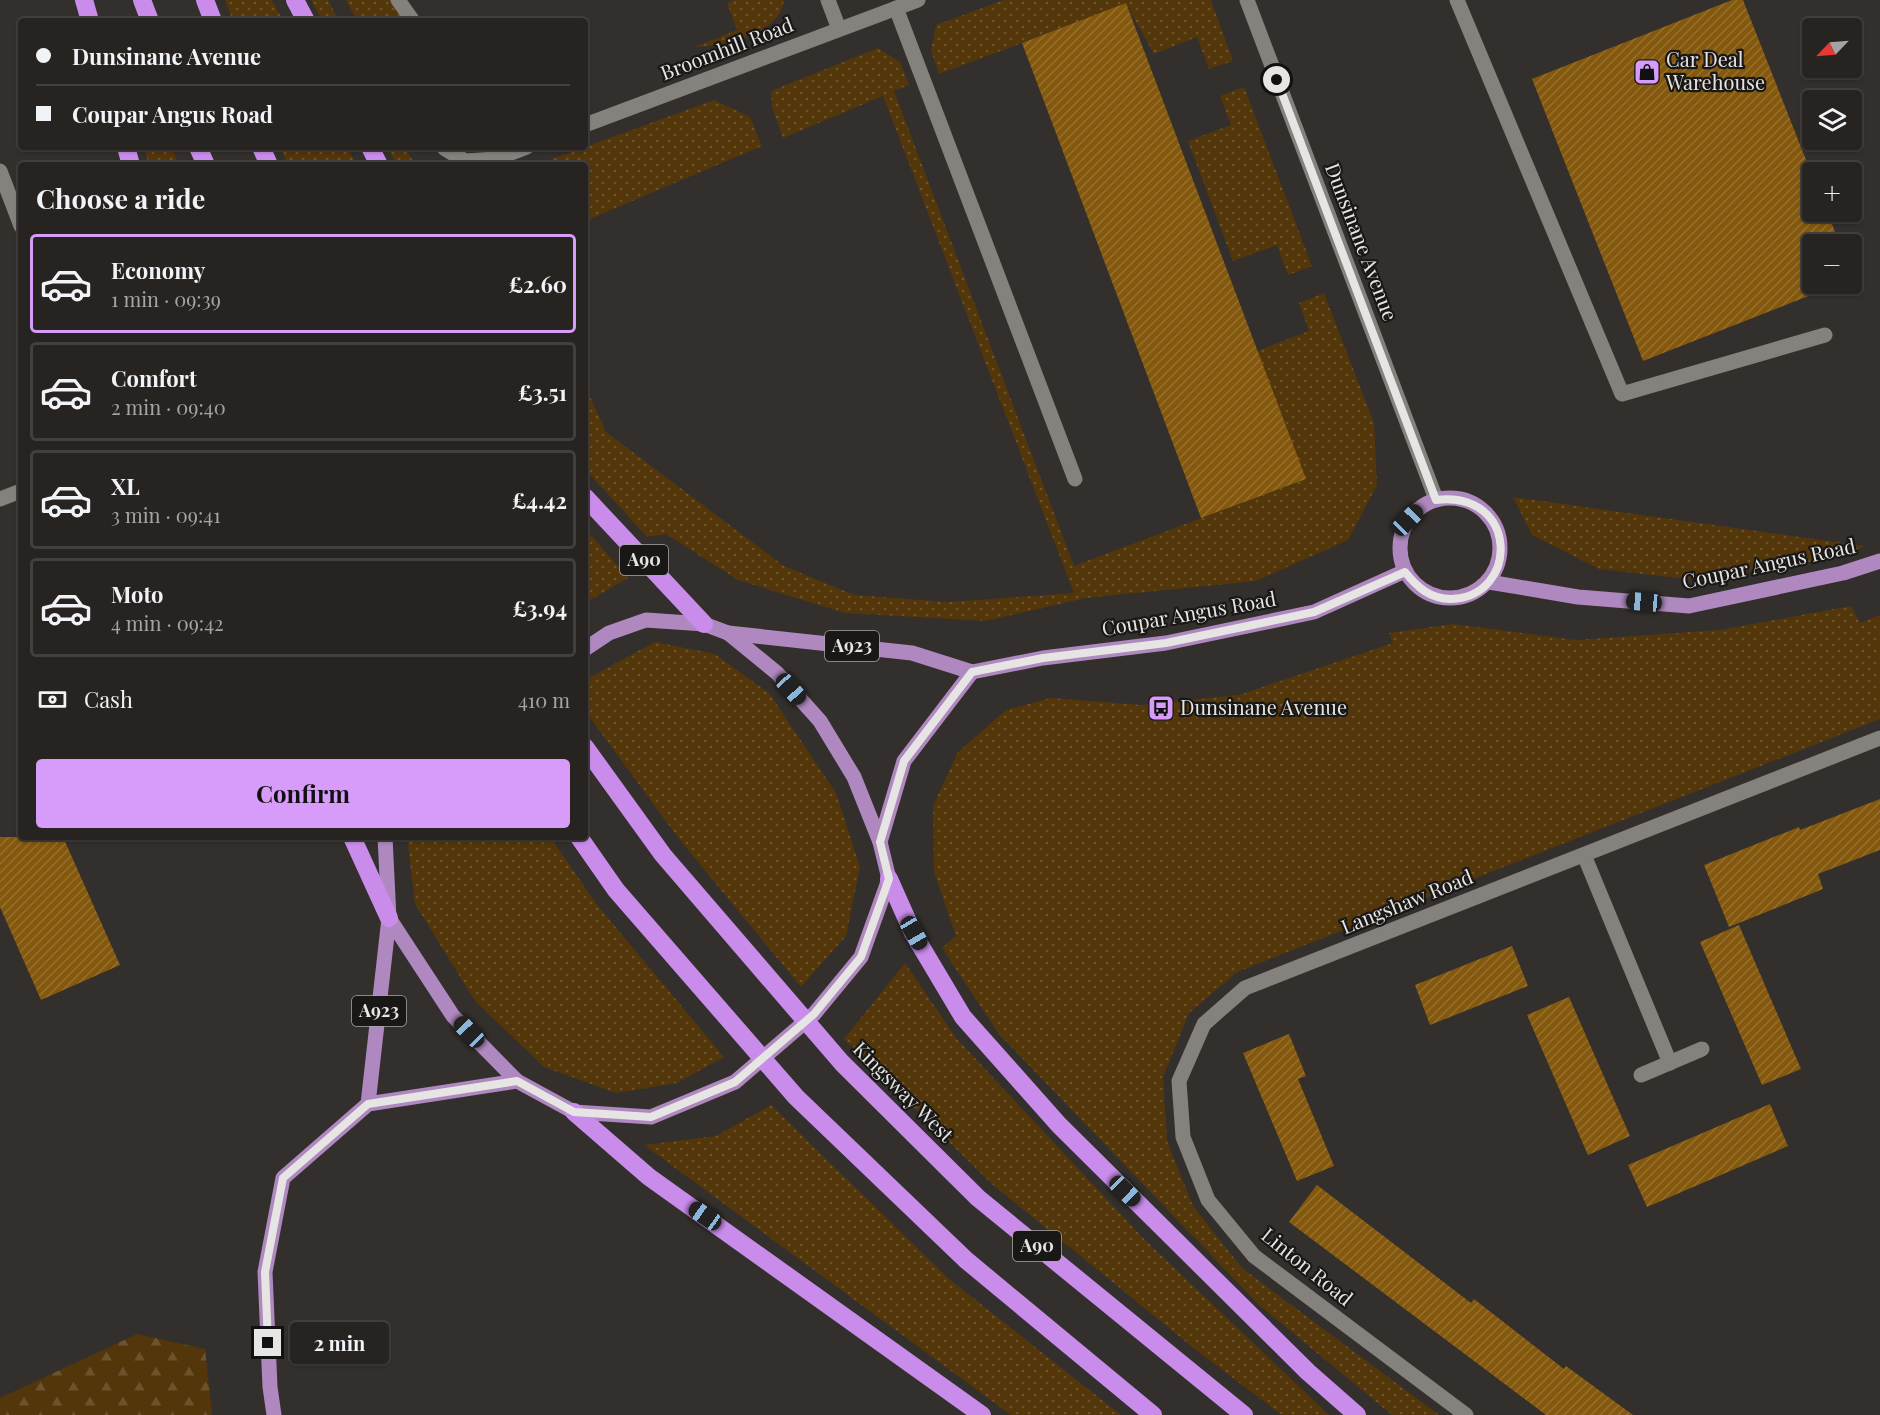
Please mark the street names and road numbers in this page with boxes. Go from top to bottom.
street label: Broomhill Road [656,10,797,85]
street label: Dunsinane Avenue [1320,159,1405,324]
street label: Coupar Angus Road [1679,531,1858,594]
road number: A90 [620,545,668,575]
street label: Coupar Angus Road [1099,584,1278,641]
road number: A923 [825,631,879,661]
street label: Langshaw Road [1337,862,1477,939]
road number: A923 [352,996,406,1026]
street label: Kingsway West [848,1035,961,1148]
street label: Linton Road [1257,1221,1359,1311]
road number: A90 [1013,1231,1061,1261]

